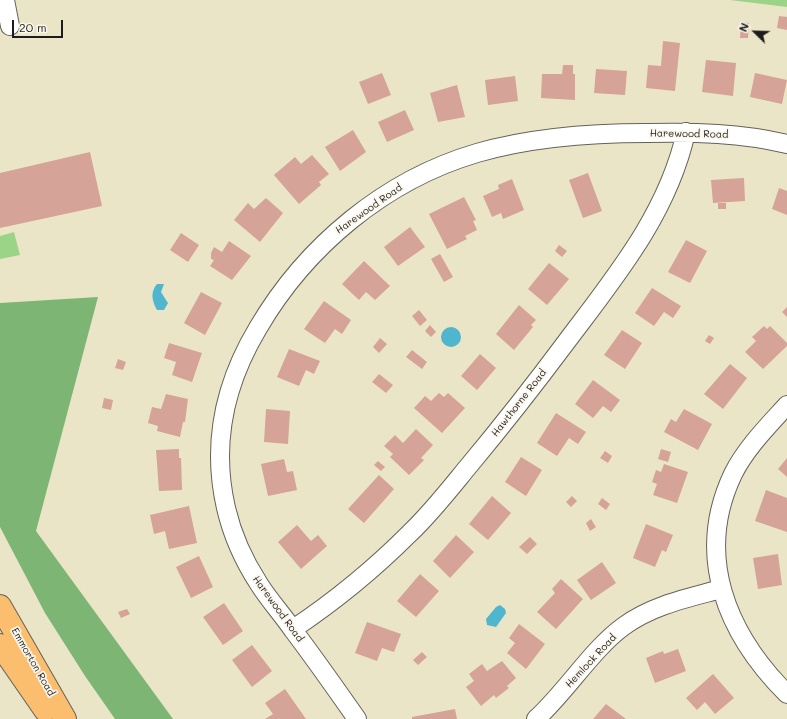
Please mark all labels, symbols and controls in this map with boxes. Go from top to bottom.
scale bar [14,12,65,38]
north arrow [735,12,775,52]
text: 20 m [19,19,47,35]
text: N [735,20,752,34]
street label: Harewood Road [650,127,728,141]
street label: Harewood Road [333,182,405,236]
street label: Hawthorne Road [489,367,549,439]
street label: Harewood Road [250,574,306,644]
street label: Emmorton Road [9,626,57,698]
street label: Hemlock Road [563,632,619,690]

